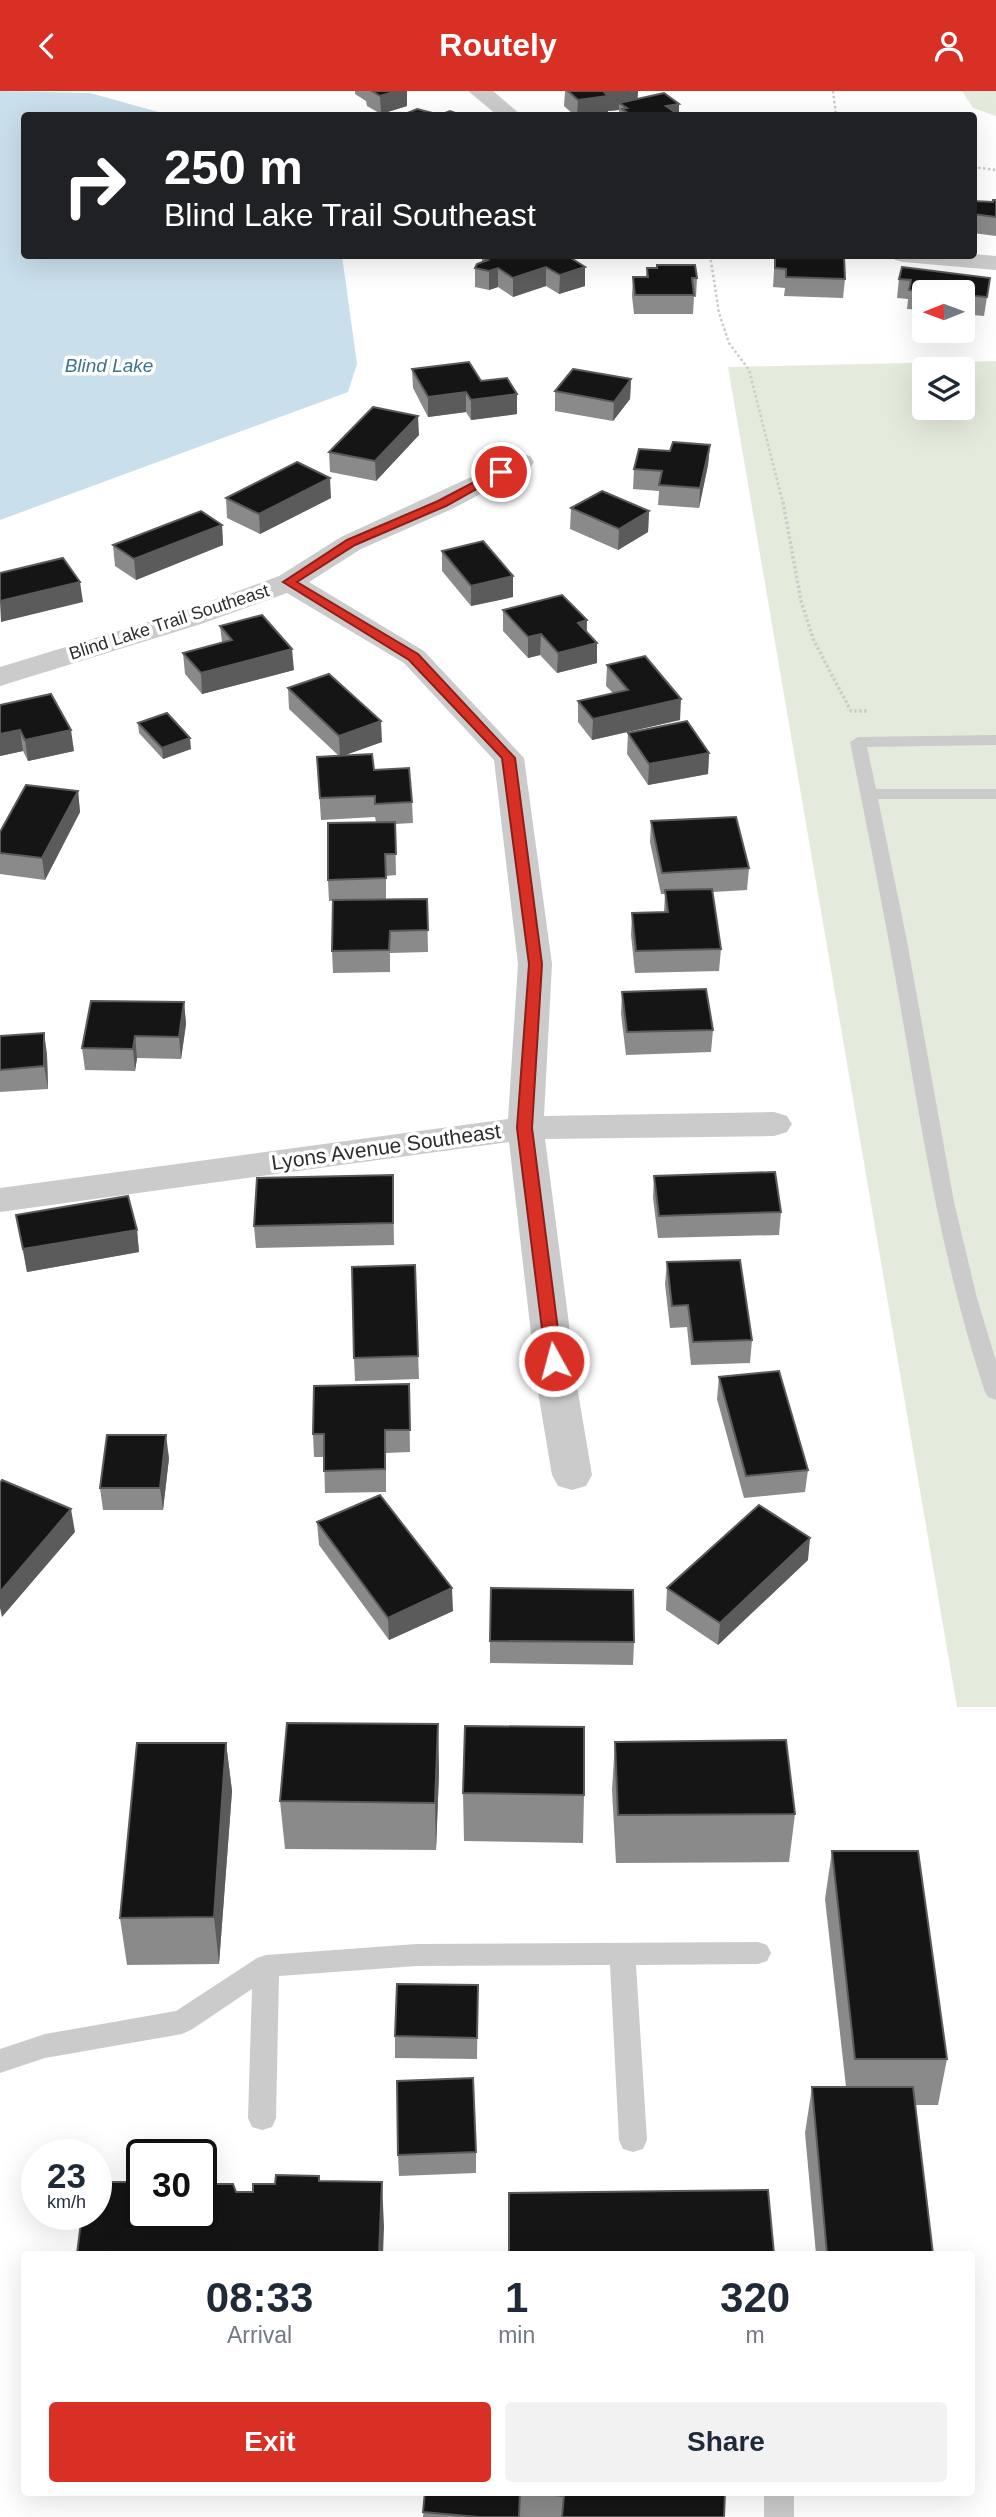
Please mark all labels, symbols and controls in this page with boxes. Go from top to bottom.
icon: back [28,27,66,65]
text: Routely [439,27,557,63]
icon: person [930,27,968,65]
icon: right [49,140,140,231]
text: 250 m [164,140,303,194]
text: Blind Lake Trail Southeast [164,197,536,233]
north arrow [912,280,975,343]
map controls [912,280,975,420]
water label: Blind Lake [65,355,153,376]
button: layers [912,357,975,420]
pin [471,442,531,502]
icon: arrive [482,453,520,491]
street label: Blind Lake Trail Southeast [66,580,272,664]
street label: Lyons Avenue Southeast [270,1119,502,1174]
position arrow [517,1324,591,1398]
speed limit sign: 30 [126,2139,217,2230]
text: 23 [47,2156,86,2195]
text: km/h [47,2192,86,2212]
text: 08:33 [206,2274,313,2321]
text: 1 [505,2274,528,2321]
text: 320 [720,2274,790,2321]
text: Arrival [227,2322,292,2348]
text: min [498,2322,535,2348]
text: m [746,2322,765,2348]
button: Exit [49,2402,491,2482]
button: Share [505,2402,947,2482]

